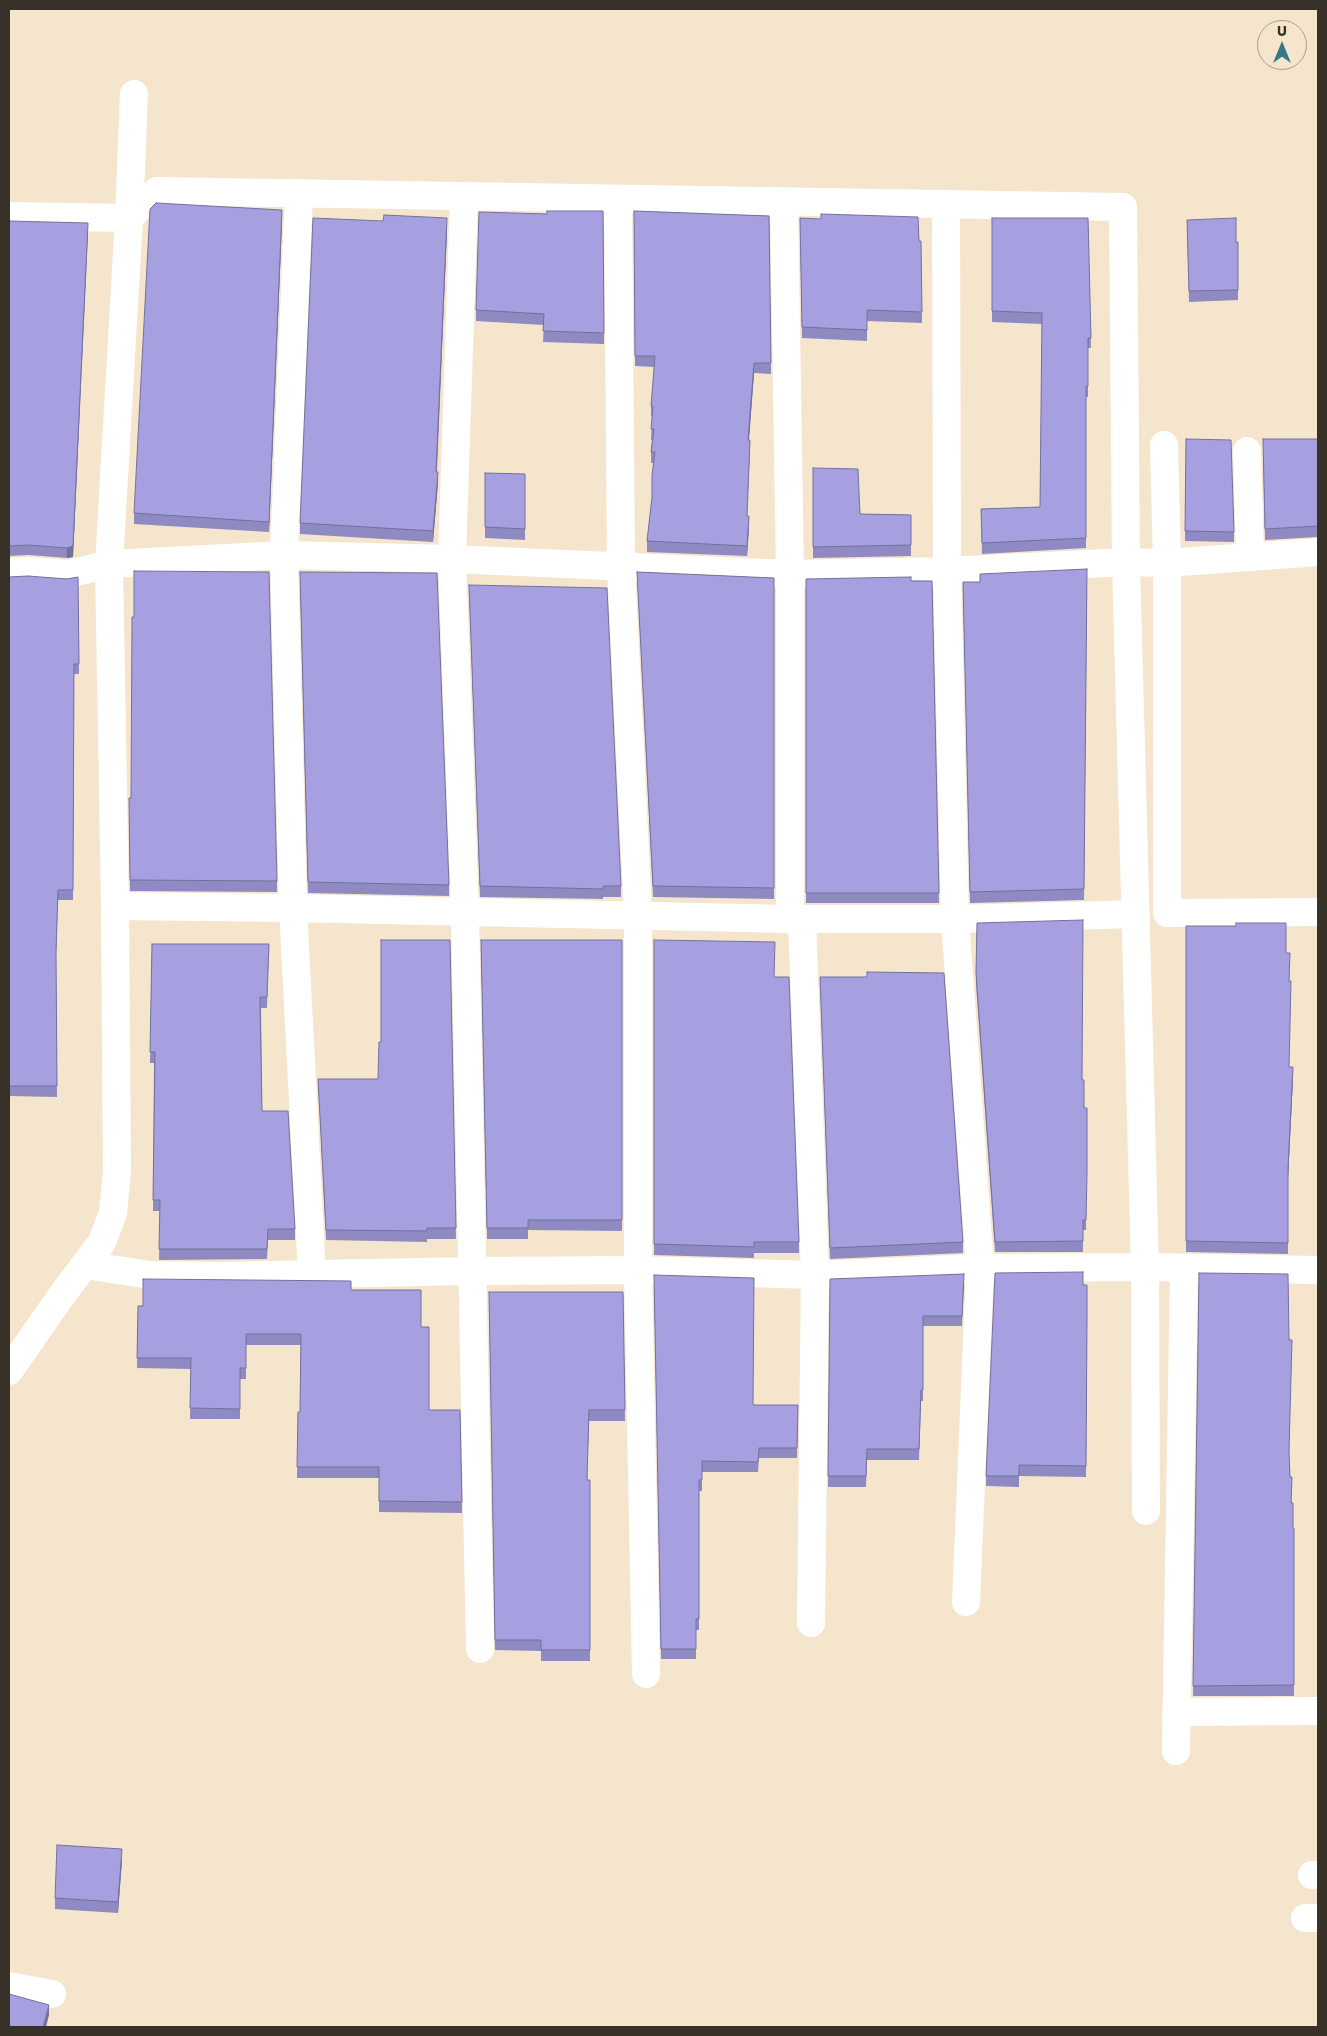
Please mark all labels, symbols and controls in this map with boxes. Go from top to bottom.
north arrow [1257,20,1307,70]
text: U [1277,21,1287,41]

